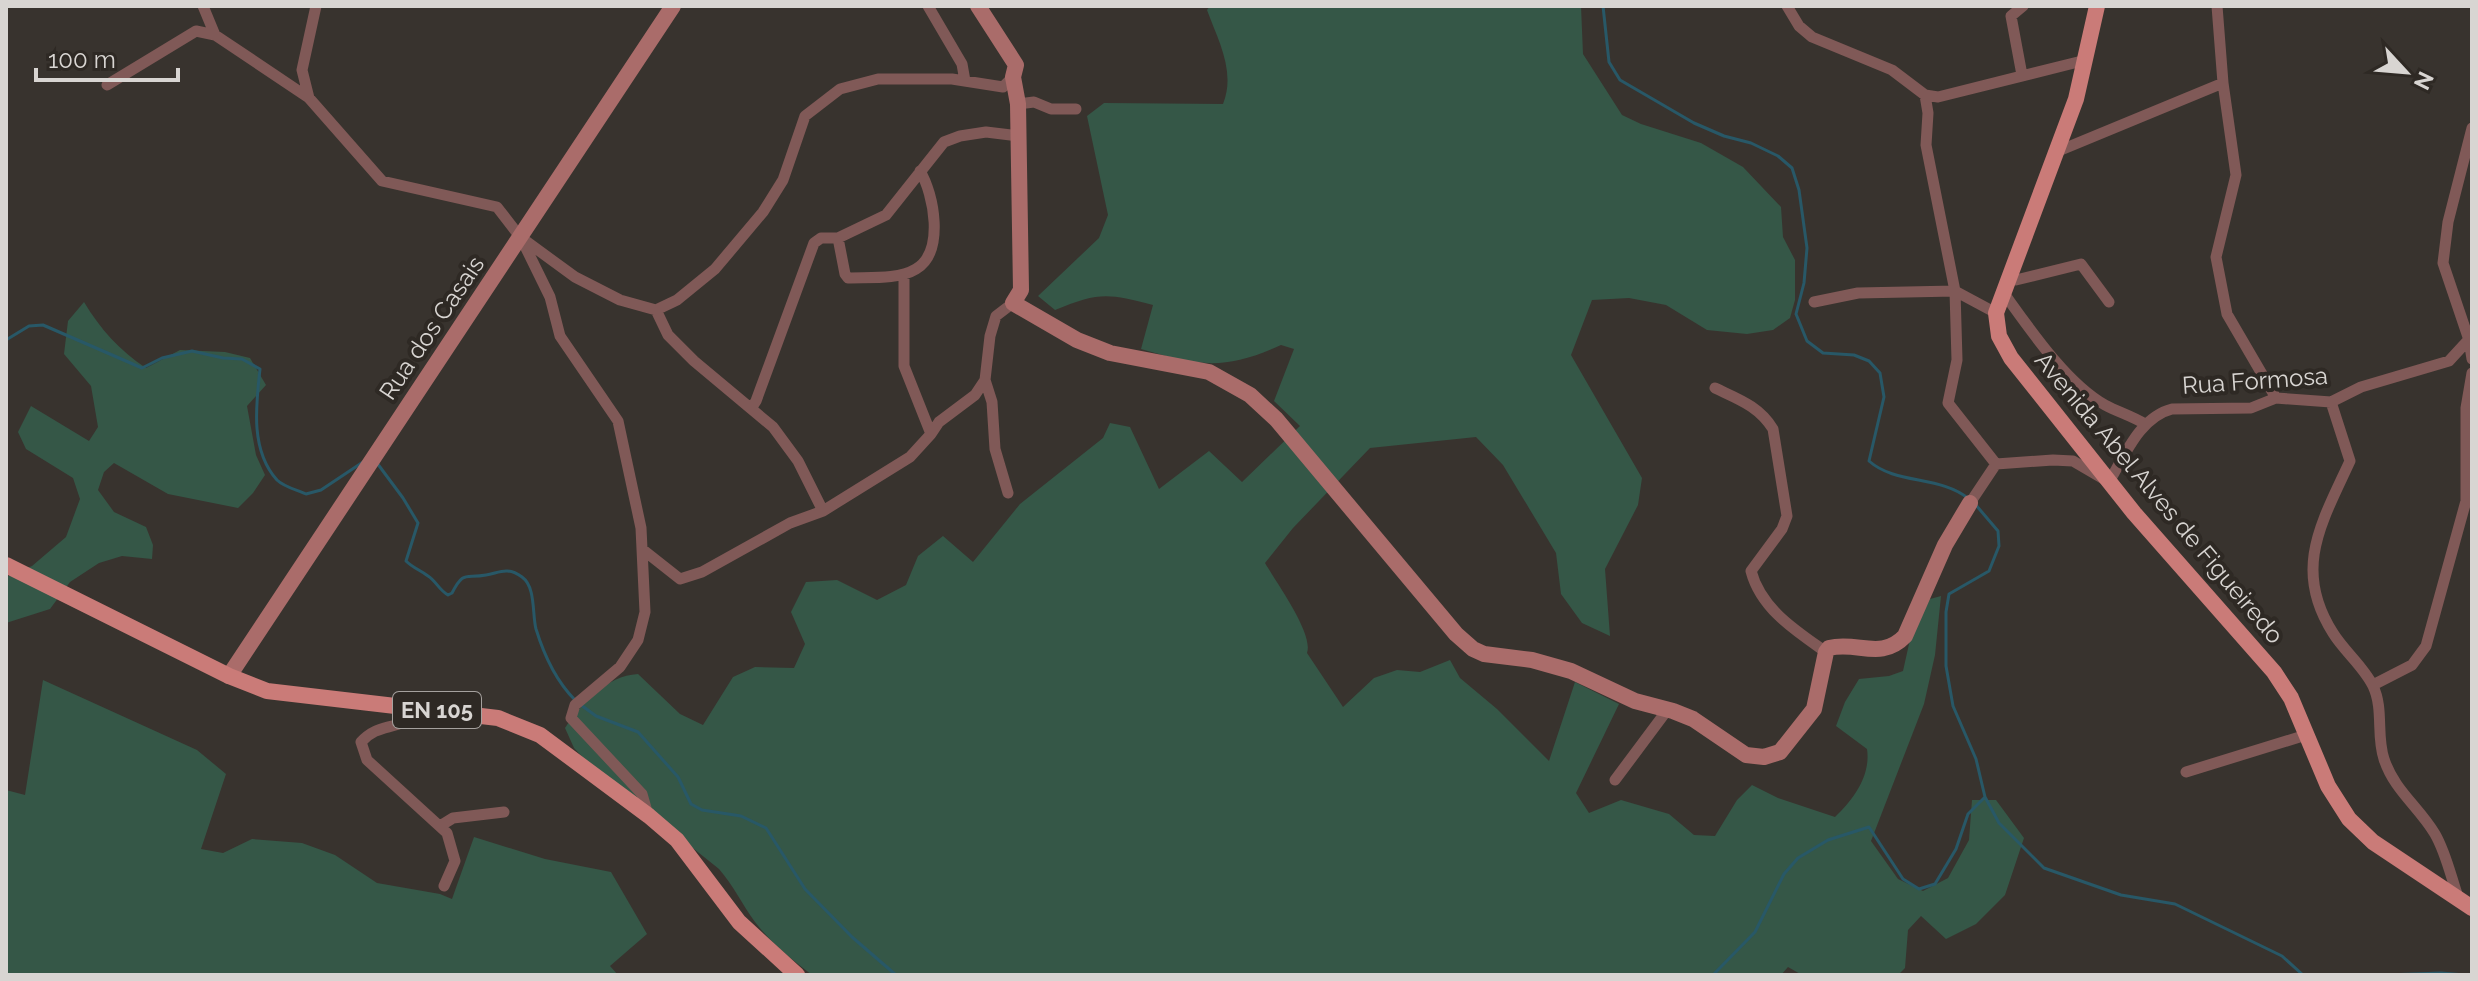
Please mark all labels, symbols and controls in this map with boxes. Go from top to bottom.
scale bar [36,32,178,82]
north arrow [2366,32,2446,112]
text: 100 m [48,45,116,74]
text: N [2409,68,2439,94]
street label: Rua dos Casais [373,250,490,405]
street label: Avenida Abel Alves de Figueiredo [2029,346,2290,649]
street label: Rua Formosa [2181,361,2329,400]
road number: EN 105 [393,692,481,728]

